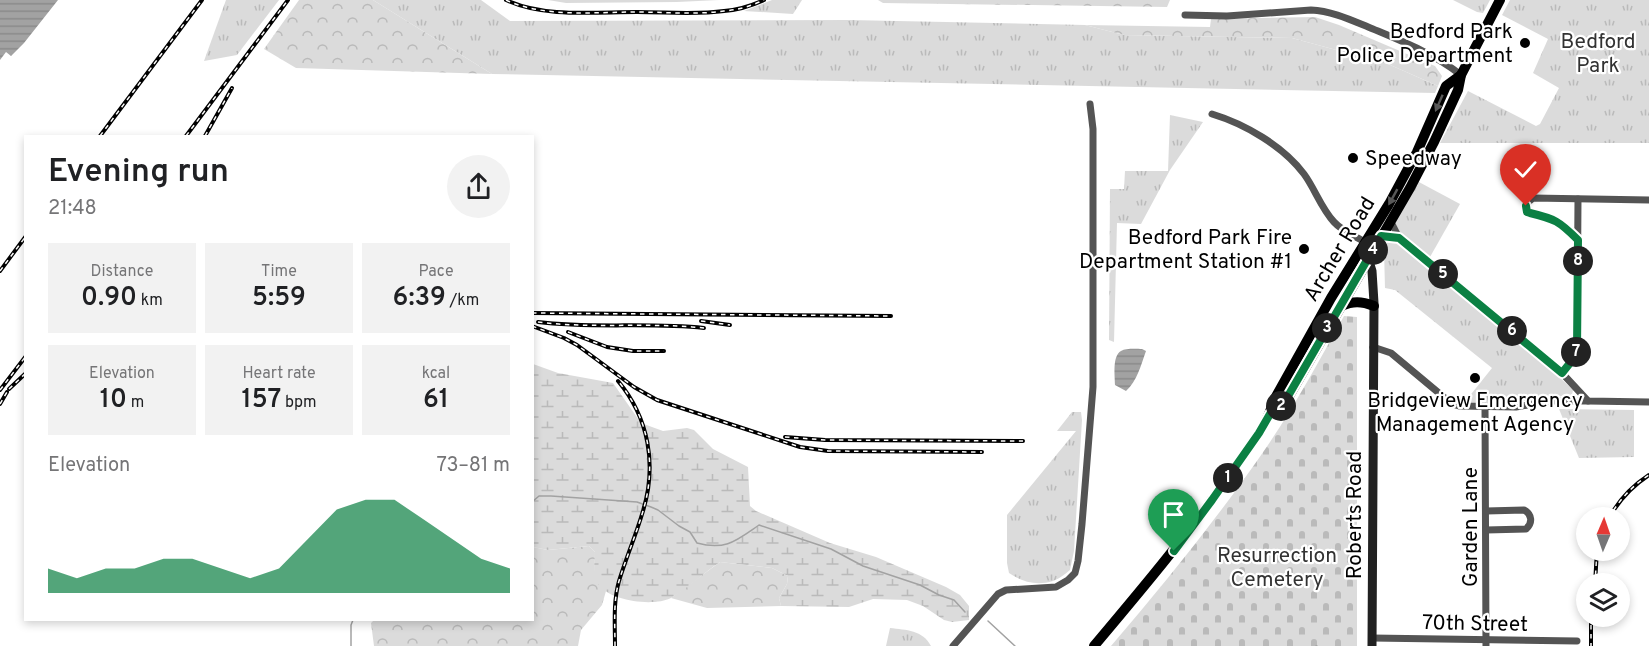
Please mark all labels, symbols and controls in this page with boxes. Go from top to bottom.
place label: Bedford Park Police Department [1337,19,1513,70]
park label: Bedford Park [1561,29,1635,80]
marker: Bedford Park Police Department [1518,36,1532,50]
one-way arrow [1434,95,1444,113]
pin [1500,144,1551,206]
place label: Speedway [1365,146,1462,173]
marker: Speedway [1346,151,1360,165]
text: Evening run [48,152,229,194]
icon: check [1509,153,1542,186]
button: share [447,155,510,218]
one-way arrow [1388,188,1398,205]
street label: Archer Road [1298,192,1382,307]
text: 21:48 [48,196,97,222]
place label: Bedford Park Fire Department Station #1 [1079,225,1292,276]
pin: 4 [1358,235,1388,265]
text: 4 [1368,240,1378,260]
marker: Bedford Park Fire Department Station #1 [1297,242,1311,256]
pin: 8 [1563,246,1593,276]
text: 8 [1573,251,1583,271]
pin: 5 [1428,259,1458,289]
text: Distance [91,262,153,282]
text: Time [261,262,297,282]
text: Pace [418,262,454,282]
text: 5 [1438,264,1448,284]
text: 0.90 [81,282,137,315]
text: 5:59 [252,282,306,315]
text: 6:39 [393,282,446,315]
text: km [137,291,163,311]
text: /km [446,291,479,311]
pin: 3 [1312,313,1342,343]
pin: 6 [1497,316,1527,346]
text: 3 [1322,318,1332,338]
text: 6 [1507,321,1517,341]
pin: 7 [1561,337,1591,367]
text: 7 [1572,342,1580,362]
text: Elevation [89,364,155,384]
text: Heart rate [242,364,316,384]
text: kcal [422,364,450,384]
marker: Bridgeview Emergency Management Agency [1468,371,1482,385]
text: 10 [100,384,127,417]
text: 157 [241,384,281,417]
text: 61 [423,384,449,417]
place label: Bridgeview Emergency Management Agency [1367,388,1583,439]
pin: 2 [1266,391,1296,421]
text: m [127,393,144,413]
text: bpm [281,393,317,413]
text: 2 [1276,396,1286,416]
street label: Roberts Road [1342,451,1369,579]
text: Elevation [48,453,130,479]
text: 73–81 m [436,453,510,479]
pin: 1 [1213,463,1243,493]
street label: Garden Lane [1458,467,1485,587]
text: 1 [1225,468,1231,488]
pin [1148,489,1199,551]
icon: arrive [1157,498,1190,531]
north arrow [1576,507,1630,561]
map controls [1576,507,1630,627]
park label: Resurrection Cemetery [1217,543,1337,594]
button: layers [1576,573,1630,627]
street label: 70th Street [1422,610,1528,639]

